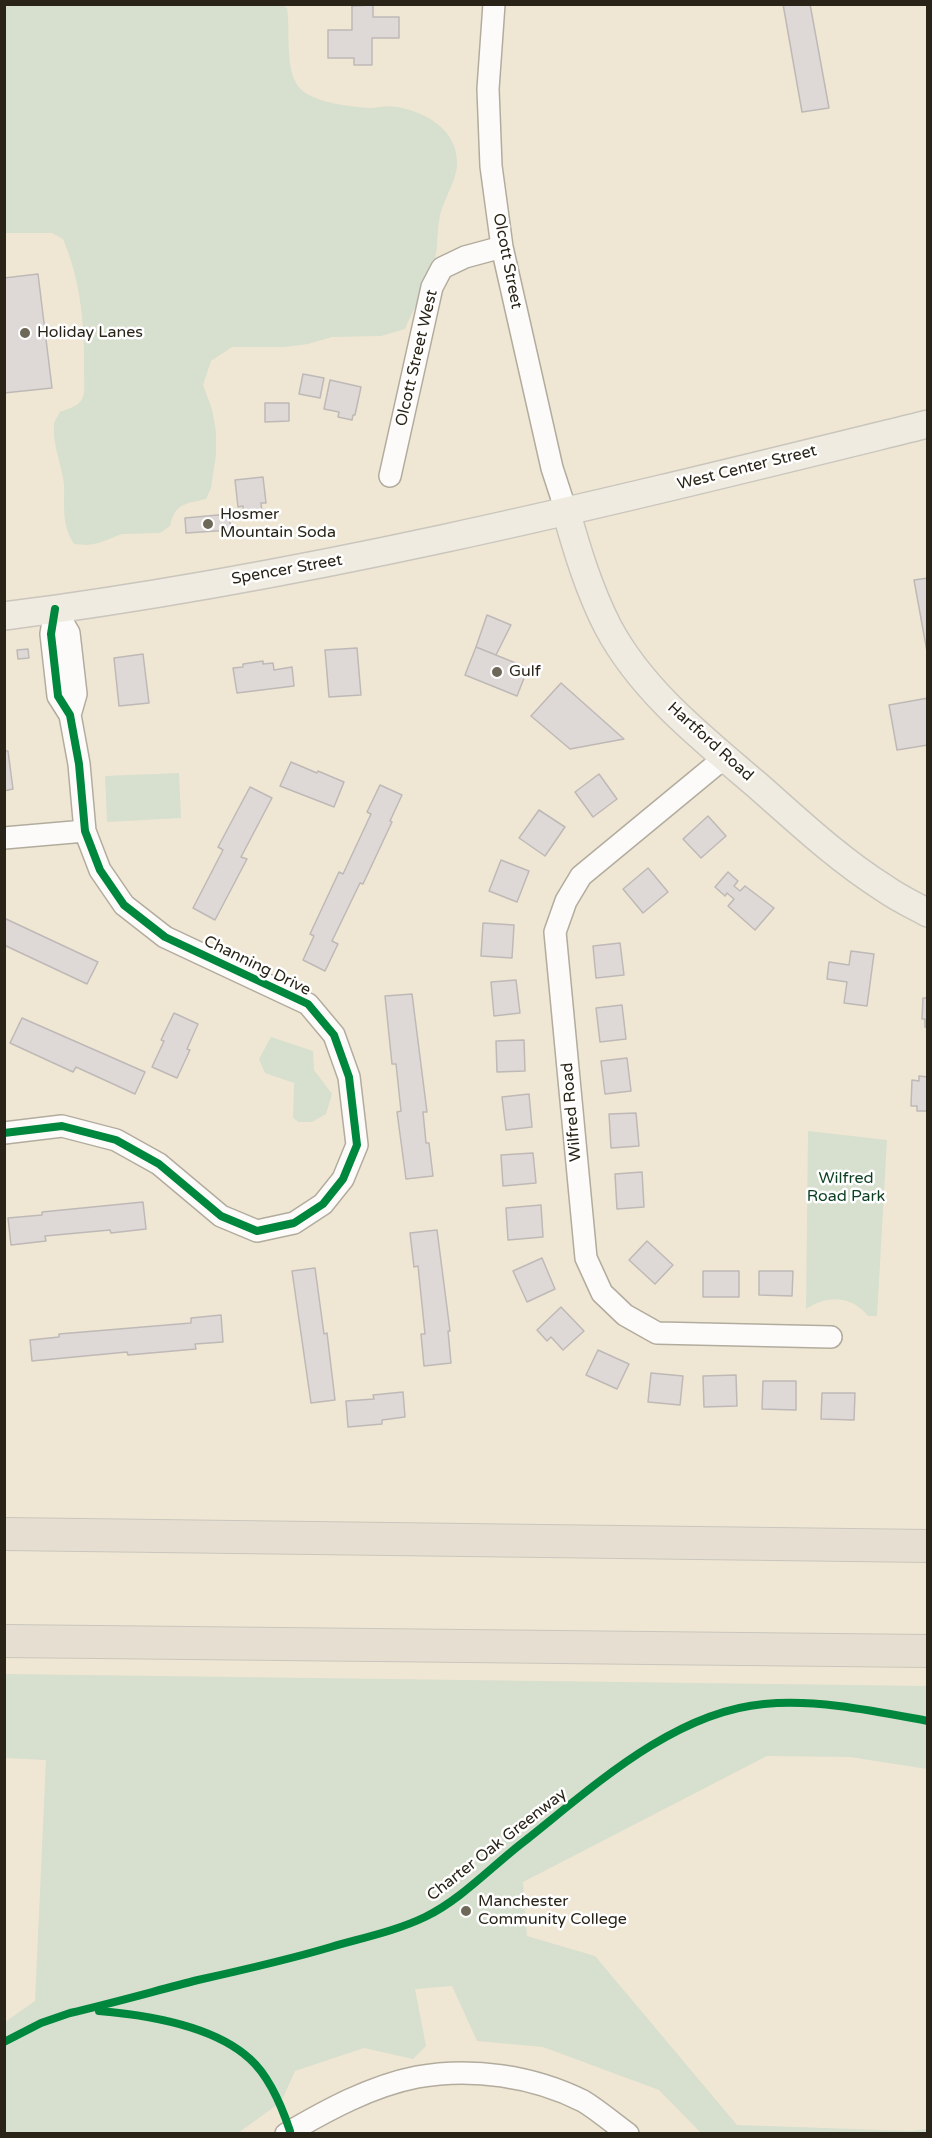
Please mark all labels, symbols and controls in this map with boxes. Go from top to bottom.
street label: Olcott Street [488,212,526,310]
street label: Olcott Street West [392,288,442,428]
place label: Holiday Lanes [37,323,143,343]
marker: Holiday Lanes [18,326,32,340]
street label: West Center Street [675,441,819,495]
place label: Hosmer Mountain Soda [220,505,336,543]
marker: Hosmer Mountain Soda [201,517,215,531]
street label: Spencer Street [230,551,344,589]
place label: Gulf [509,662,541,682]
marker: Gulf [490,665,504,679]
street label: Hartford Road [663,698,757,786]
street label: Channing Drive [200,932,314,1000]
street label: Wilfred Road [558,1062,586,1162]
park label: Wilfred Road Park [807,1169,885,1207]
street label: Charter Oak Greenway [423,1785,571,1905]
place label: Manchester Community College [478,1892,627,1930]
marker: Manchester Community College [459,1904,473,1918]

